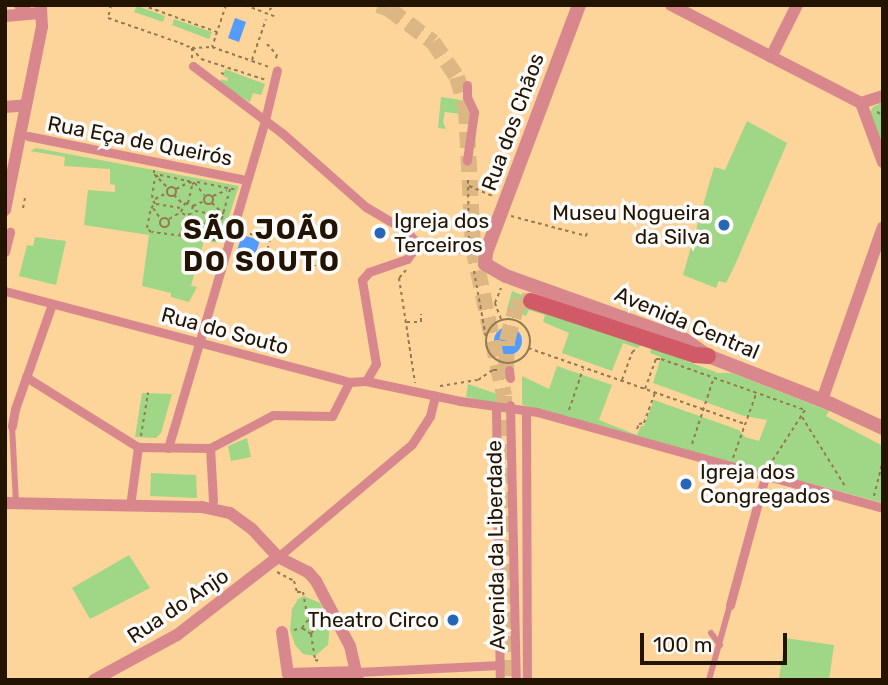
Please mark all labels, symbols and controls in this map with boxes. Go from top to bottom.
street label: Rua dos Chãos [476,50,550,194]
street label: Rua Eça de Queirós [45,111,235,171]
place label: Museu Nogueira da Silva [552,200,710,250]
place label: Igreja dos Terceiros [394,208,489,258]
district label: SÃO JOÃO DO SOUTO [184,213,340,279]
marker: Museu Nogueira da Silva [716,217,732,233]
marker: Igreja dos Terceiros [372,225,388,241]
street label: Avenida Central [611,281,763,365]
street label: Rua do Souto [159,302,291,360]
street label: Avenida da Liberdade [482,440,510,650]
place label: Igreja dos Congregados [700,459,830,509]
marker: Igreja dos Congregados [678,476,694,492]
street label: Rua do Anjo [122,563,234,649]
place label: Theatro Circo [308,607,439,633]
marker: Theatro Circo [445,612,461,628]
scale bar [643,618,790,662]
text: 100 m [653,632,712,657]

